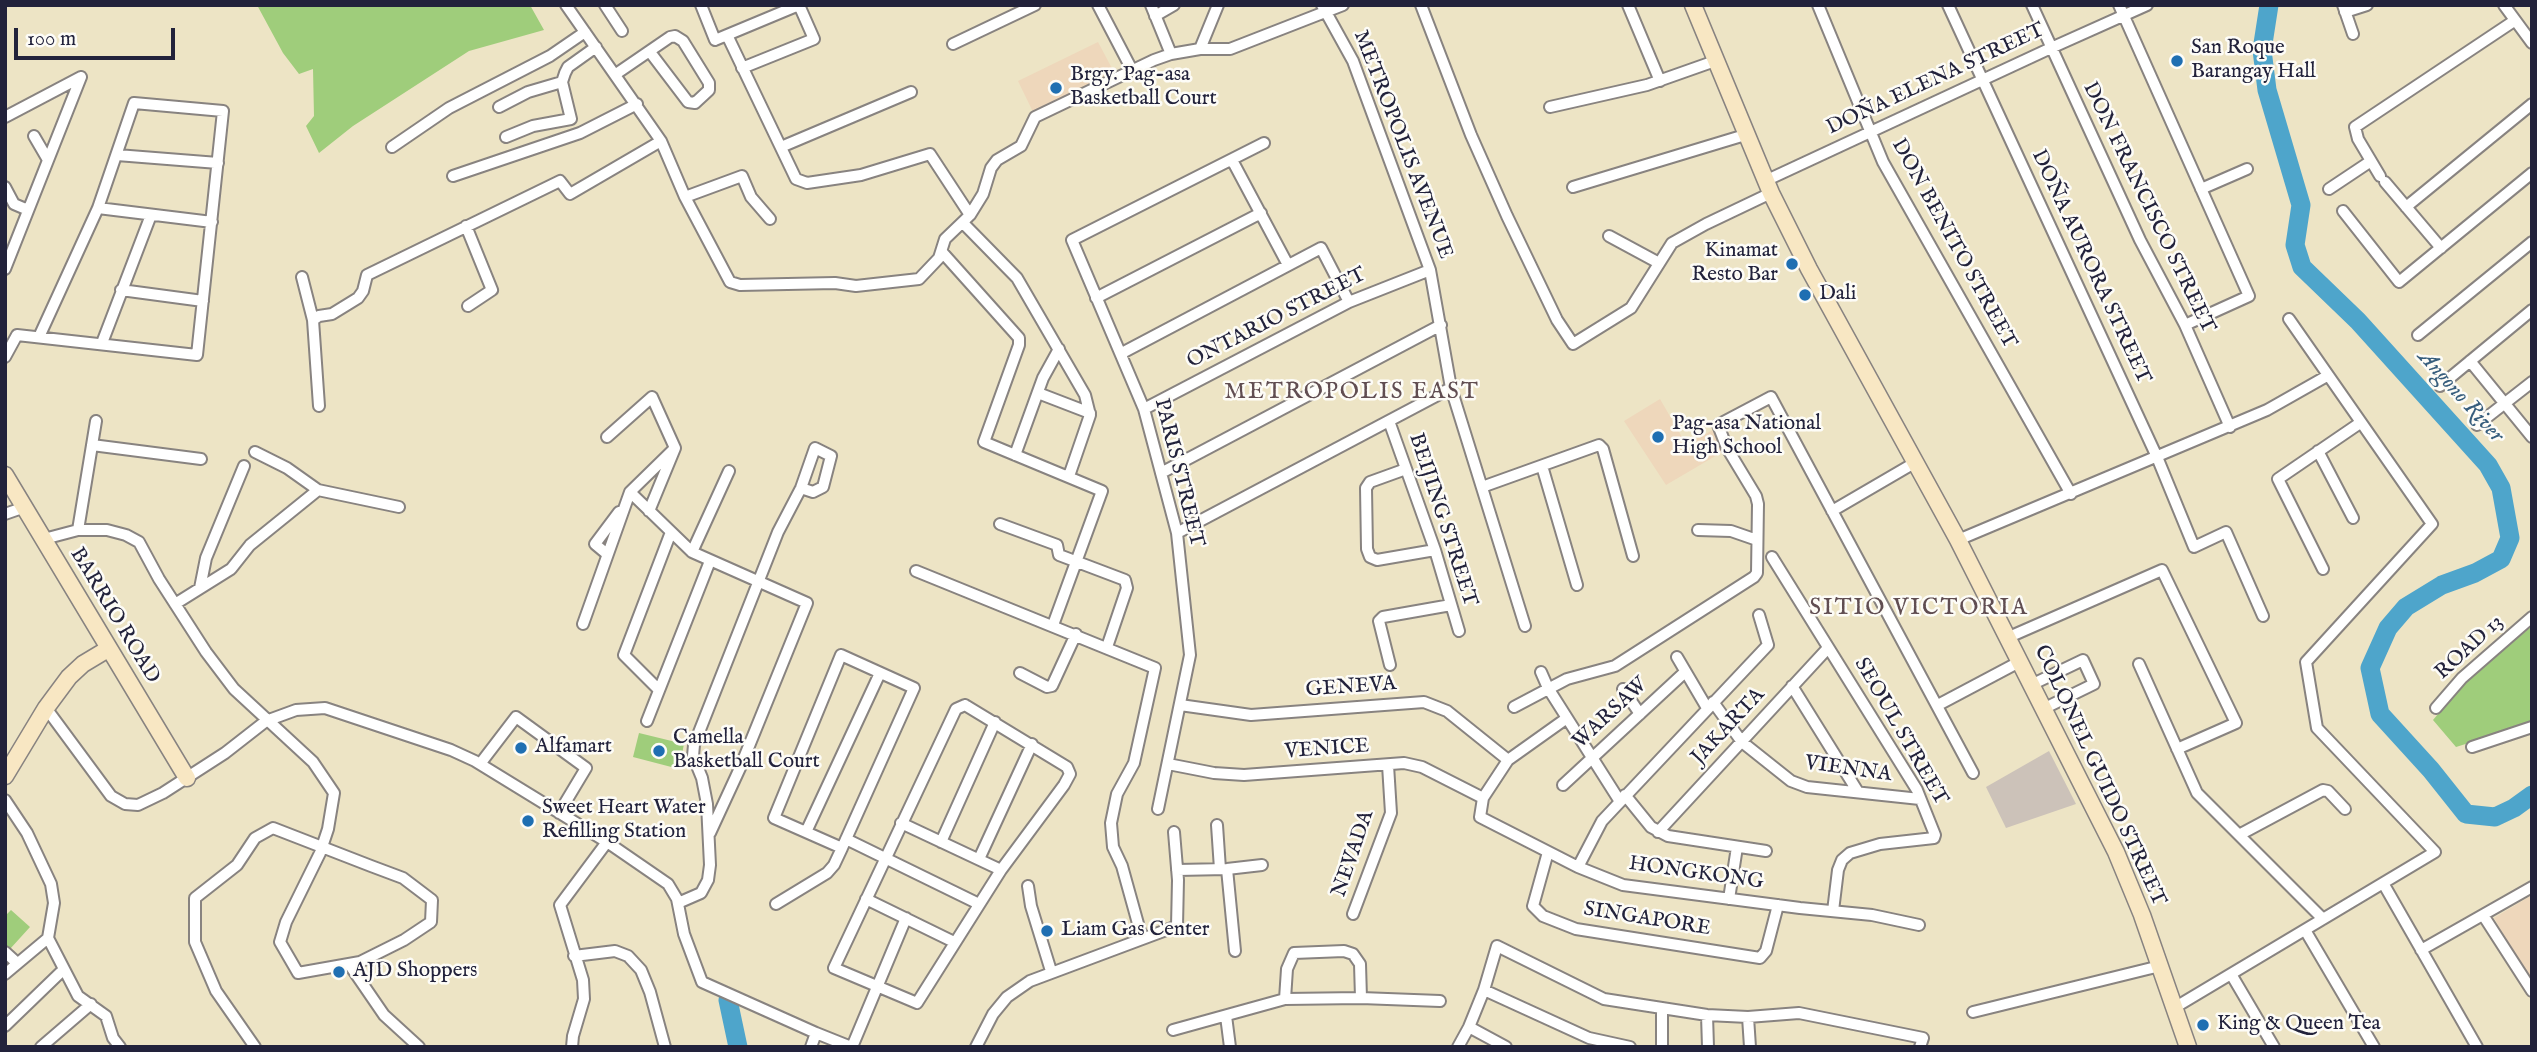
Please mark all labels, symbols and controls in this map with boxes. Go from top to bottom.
scale bar [18,14,178,58]
street label: DOÑA ELENA STREET [1823,18,2049,142]
text: 100 m [27,26,76,53]
street label: METROPOLIS AVENUE [1347,27,1457,263]
place label: San Roque Barangay Hall [2191,36,2316,86]
marker: San Roque Barangay Hall [2169,53,2185,69]
place label: Brgy. Pag-asa Basketball Court [1070,63,1217,113]
street label: DON FRANCISCO STREET [2076,78,2220,338]
marker: Brgy. Pag-asa Basketball Court [1048,80,1064,96]
street label: DON BENITO STREET [1885,135,2021,353]
street label: DOÑA AURORA STREET [2025,146,2155,388]
place label: Kinamat Resto Bar [1691,239,1778,289]
marker: Kinamat Resto Bar [1784,256,1800,272]
street label: ONTARIO STREET [1183,263,1371,375]
place label: Dali [1819,282,1856,308]
marker: Dali [1797,287,1813,303]
water label: Angono River [2411,345,2509,449]
district label: METROPOLIS EAST [1226,379,1478,407]
street label: PARIS STREET [1147,396,1209,550]
place label: Pag-asa National High School [1672,412,1821,462]
marker: Pag-asa National High School [1650,429,1666,445]
street label: BEIJING STREET [1402,430,1482,610]
street label: BARRIO ROAD [64,543,164,689]
district label: SITIO VICTORIA [1811,595,2027,623]
street label: ROAD 13 [2431,610,2509,686]
street label: COLONEL GUIDO STREET [2027,642,2171,910]
street label: SEOUL STREET [1848,654,1952,810]
street label: GENEVA [1305,672,1397,704]
street label: WARSAW [1568,673,1654,755]
street label: JAKARTA [1687,683,1771,771]
place label: Camella Basketball Court [673,726,820,776]
street label: VENICE [1284,734,1370,766]
place label: Alfamart [535,735,612,761]
marker: Alfamart [513,740,529,756]
marker: Camella Basketball Court [651,743,667,759]
street label: VIENNA [1803,751,1893,789]
place label: Sweet Heart Water Refilling Station [542,796,706,846]
street label: NEVADA [1327,807,1381,901]
marker: Sweet Heart Water Refilling Station [520,813,536,829]
street label: HONGKONG [1627,852,1765,896]
street label: SINGAPORE [1582,898,1712,942]
place label: Liam Gas Center [1061,918,1209,944]
marker: Liam Gas Center [1039,923,1055,939]
place label: AJD Shoppers [353,959,477,985]
marker: AJD Shoppers [331,964,347,980]
place label: King & Queen Tea [2217,1012,2381,1038]
marker: King & Queen Tea [2195,1017,2211,1033]

